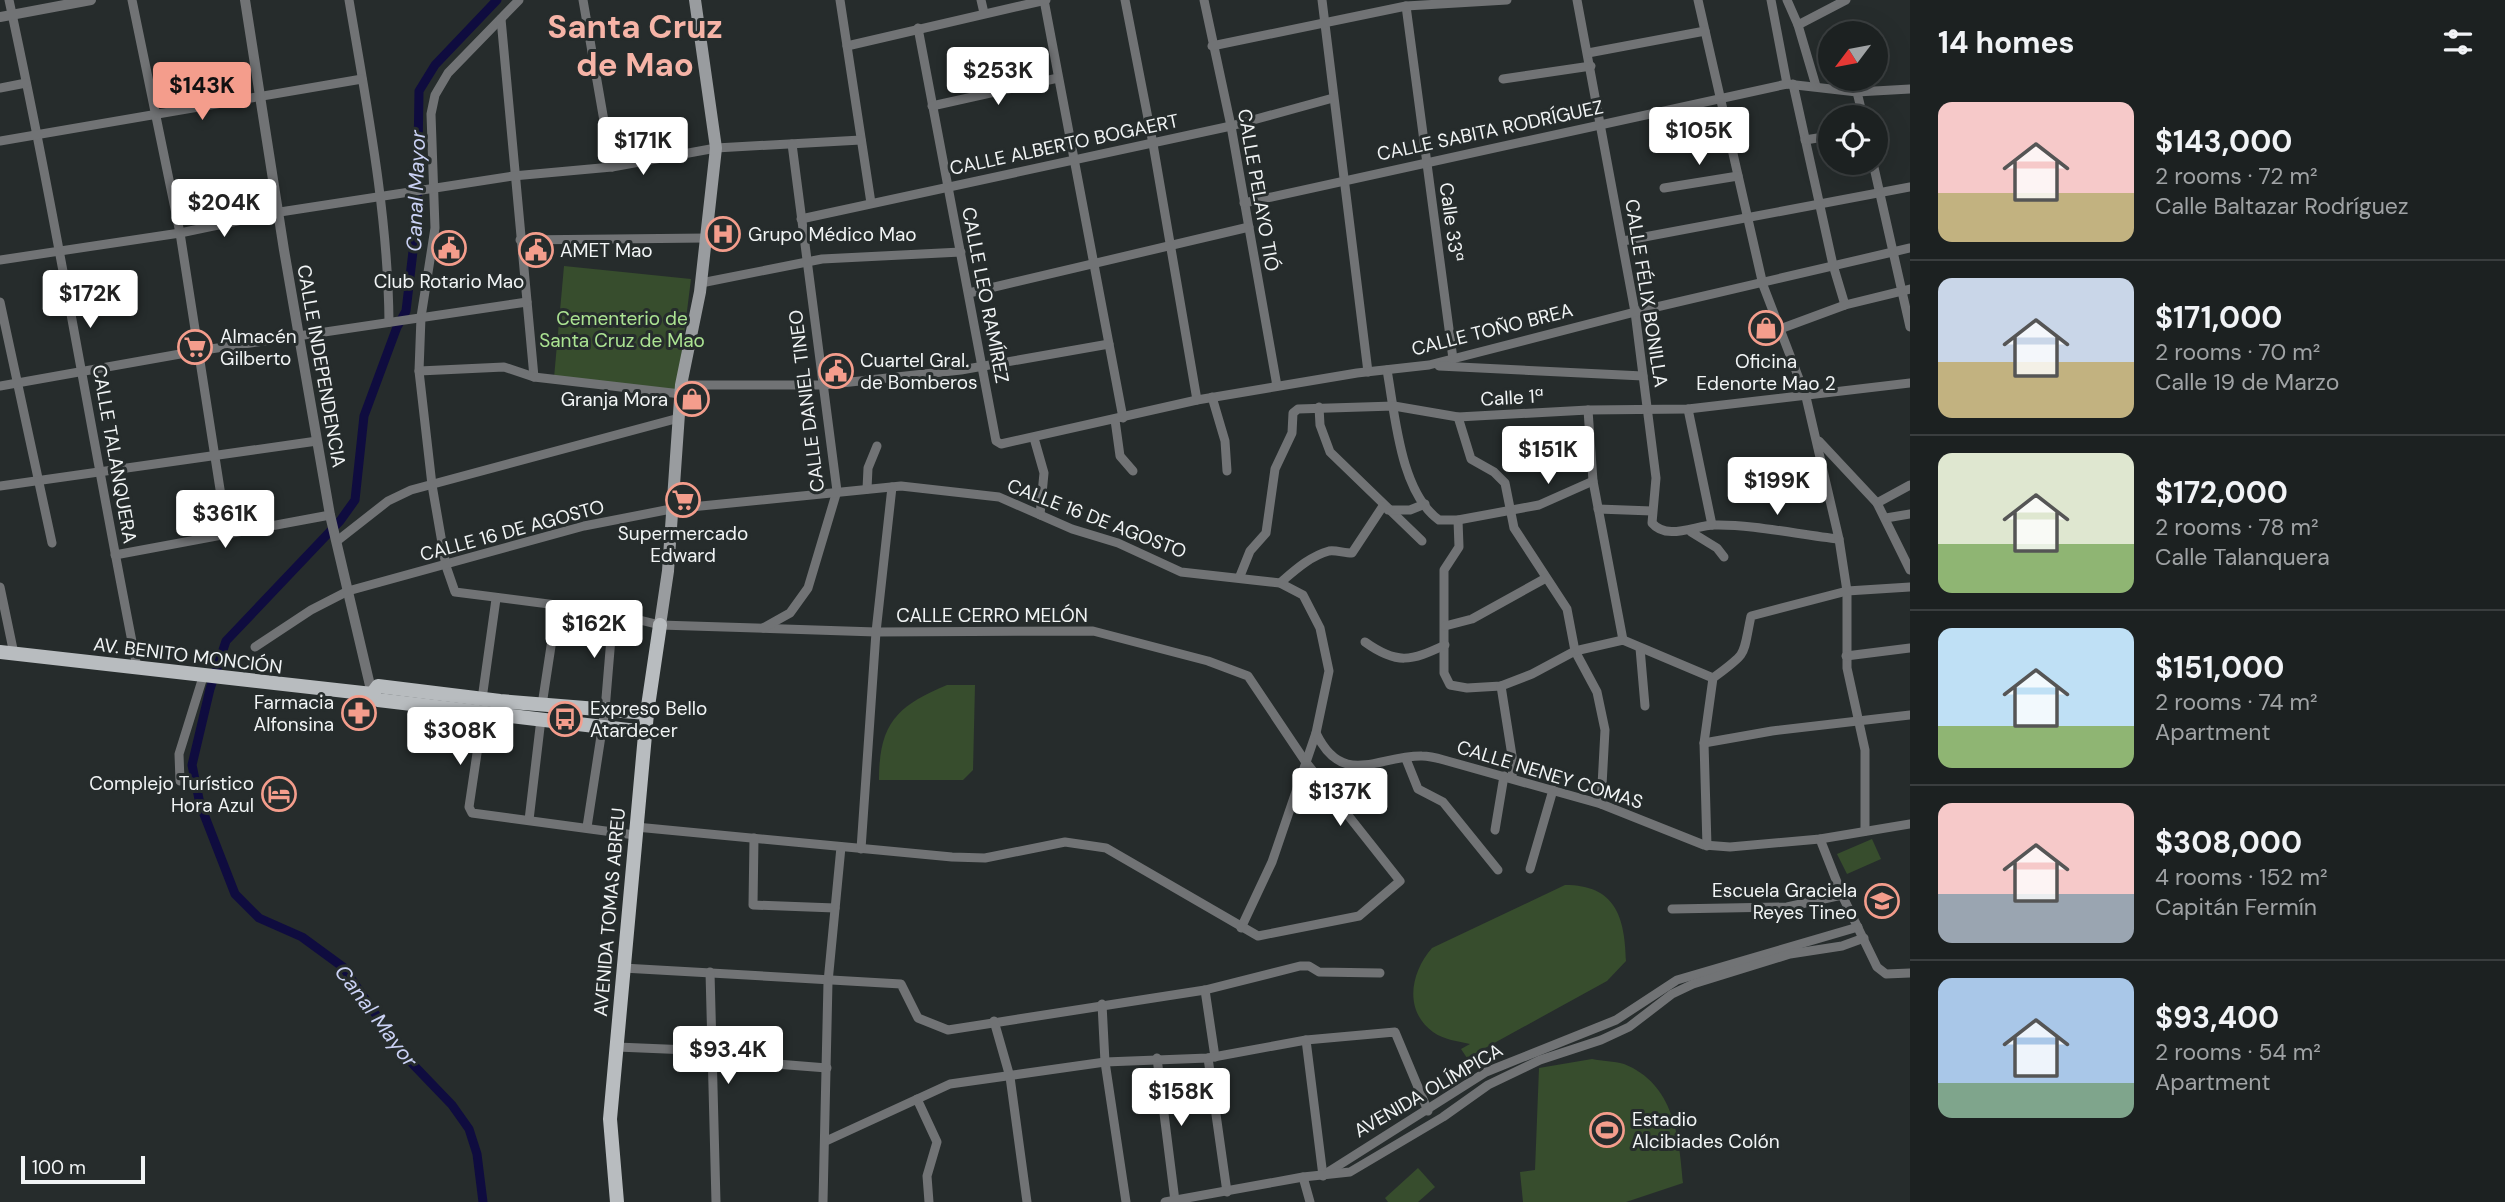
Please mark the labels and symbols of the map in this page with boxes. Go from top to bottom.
district label: Santa Cruz de Mao [547,5,723,86]
north arrow [1818,21,1888,91]
pin: $253K [949,48,1047,107]
pin: $143K [153,62,251,122]
street label: CALLE SABITA RODRÍGUEZ [1375,94,1606,167]
street label: CALLE PELAYO TIÓ [1232,107,1285,273]
street label: CALLE ALBERTO BOGAERT [947,108,1181,181]
pin: $105K [1650,108,1748,167]
pin: $171K [594,118,692,177]
water label: Canal Mayor [400,129,432,252]
pin: $204K [175,180,273,239]
street label: Calle 33ª [1434,181,1469,263]
street label: CALLE FÉLIX BONILLA [1619,197,1674,389]
street label: CALLE LEO RAMÍREZ [956,205,1015,385]
hospital icon: Grupo Médico Mao [704,215,742,253]
place label: Grupo Médico Mao [748,222,917,247]
public building icon: Club Rotario Mao [430,229,468,267]
public building icon: AMET Mao [517,231,555,269]
place label: AMET Mao [560,238,653,263]
street label: CALLE INDEPENDENCIA [291,263,352,470]
place label: Club Rotario Mao [374,269,524,294]
pin: $172K [41,270,139,330]
street label: CALLE TOÑO BREA [1409,297,1576,362]
park label: Cementerio de Santa Cruz de Mao [539,306,705,353]
street label: CALLE DANIEL TINEO [783,308,830,494]
shop icon: Oficina Edenorte Mao 2 [1747,309,1785,347]
place label: Almacén Gilberto [220,324,297,371]
supermarket icon: Almacén Gilberto [176,328,214,366]
place label: Cuartel Gral. de Bomberos [860,348,978,395]
place label: Oficina Edenorte Mao 2 [1696,349,1836,396]
public building icon: Cuartel Gral. de Bomberos [817,352,855,390]
street label: CALLE TALANQUERA [86,363,143,546]
shop icon: Granja Mora [673,380,711,418]
street label: Calle 1ª [1480,383,1544,412]
place label: Granja Mora [561,387,668,412]
pin: $151K [1499,426,1597,486]
pin: $199K [1728,458,1826,517]
street label: CALLE 16 DE AGOSTO [1004,473,1190,564]
supermarket icon: Supermercado Edward [664,481,702,519]
pin: $361K [176,490,274,550]
street label: CALLE 16 DE AGOSTO [417,494,607,567]
place label: Supermercado Edward [618,521,748,568]
pin: $162K [545,600,643,660]
street label: CALLE CERRO MELÓN [896,603,1088,628]
street label: AV. BENITO MONCIÓN [92,632,284,679]
place label: Farmacia Alfonsina [254,690,334,737]
pharmacy icon: Farmacia Alfonsina [340,694,378,732]
place label: Expreso Bello Atardecer [590,696,707,743]
bus stop icon: Expreso Bello Atardecer [546,700,584,738]
pin: $308K [411,708,509,767]
street label: CALLE NENEY COMAS [1454,734,1646,815]
pin: $137K [1291,768,1389,828]
place label: Complejo Turístico Hora Azul [89,771,254,818]
hotel icon: Complejo Turístico Hora Azul [260,775,298,813]
street label: AVENIDA TOMAS ABREU [588,807,631,1017]
place label: Escuela Graciela Reyes Tineo [1712,878,1857,925]
school or university icon: Escuela Graciela Reyes Tineo [1863,882,1901,920]
water label: Canal Mayor [328,959,424,1074]
pin: $93.4K [671,1026,785,1086]
street label: AVENIDA OLÍMPICA [1349,1037,1508,1143]
pin: $158K [1132,1068,1230,1128]
place label: Estadio Alcibiades Colón [1632,1107,1780,1154]
sports icon: Estadio Alcibiades Colón [1588,1111,1626,1149]
scale bar [21,1153,145,1185]

